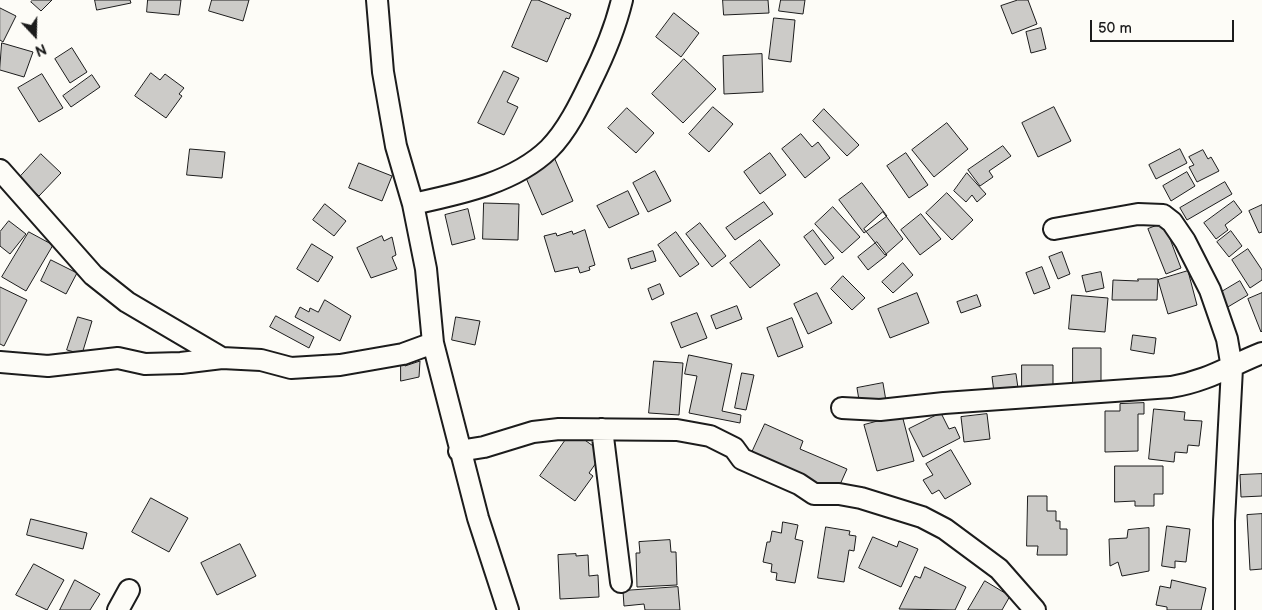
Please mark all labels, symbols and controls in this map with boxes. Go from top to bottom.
north arrow [10,10,60,60]
scale bar [1092,10,1236,42]
text: 50 m [1098,19,1132,38]
text: N [33,40,49,59]

